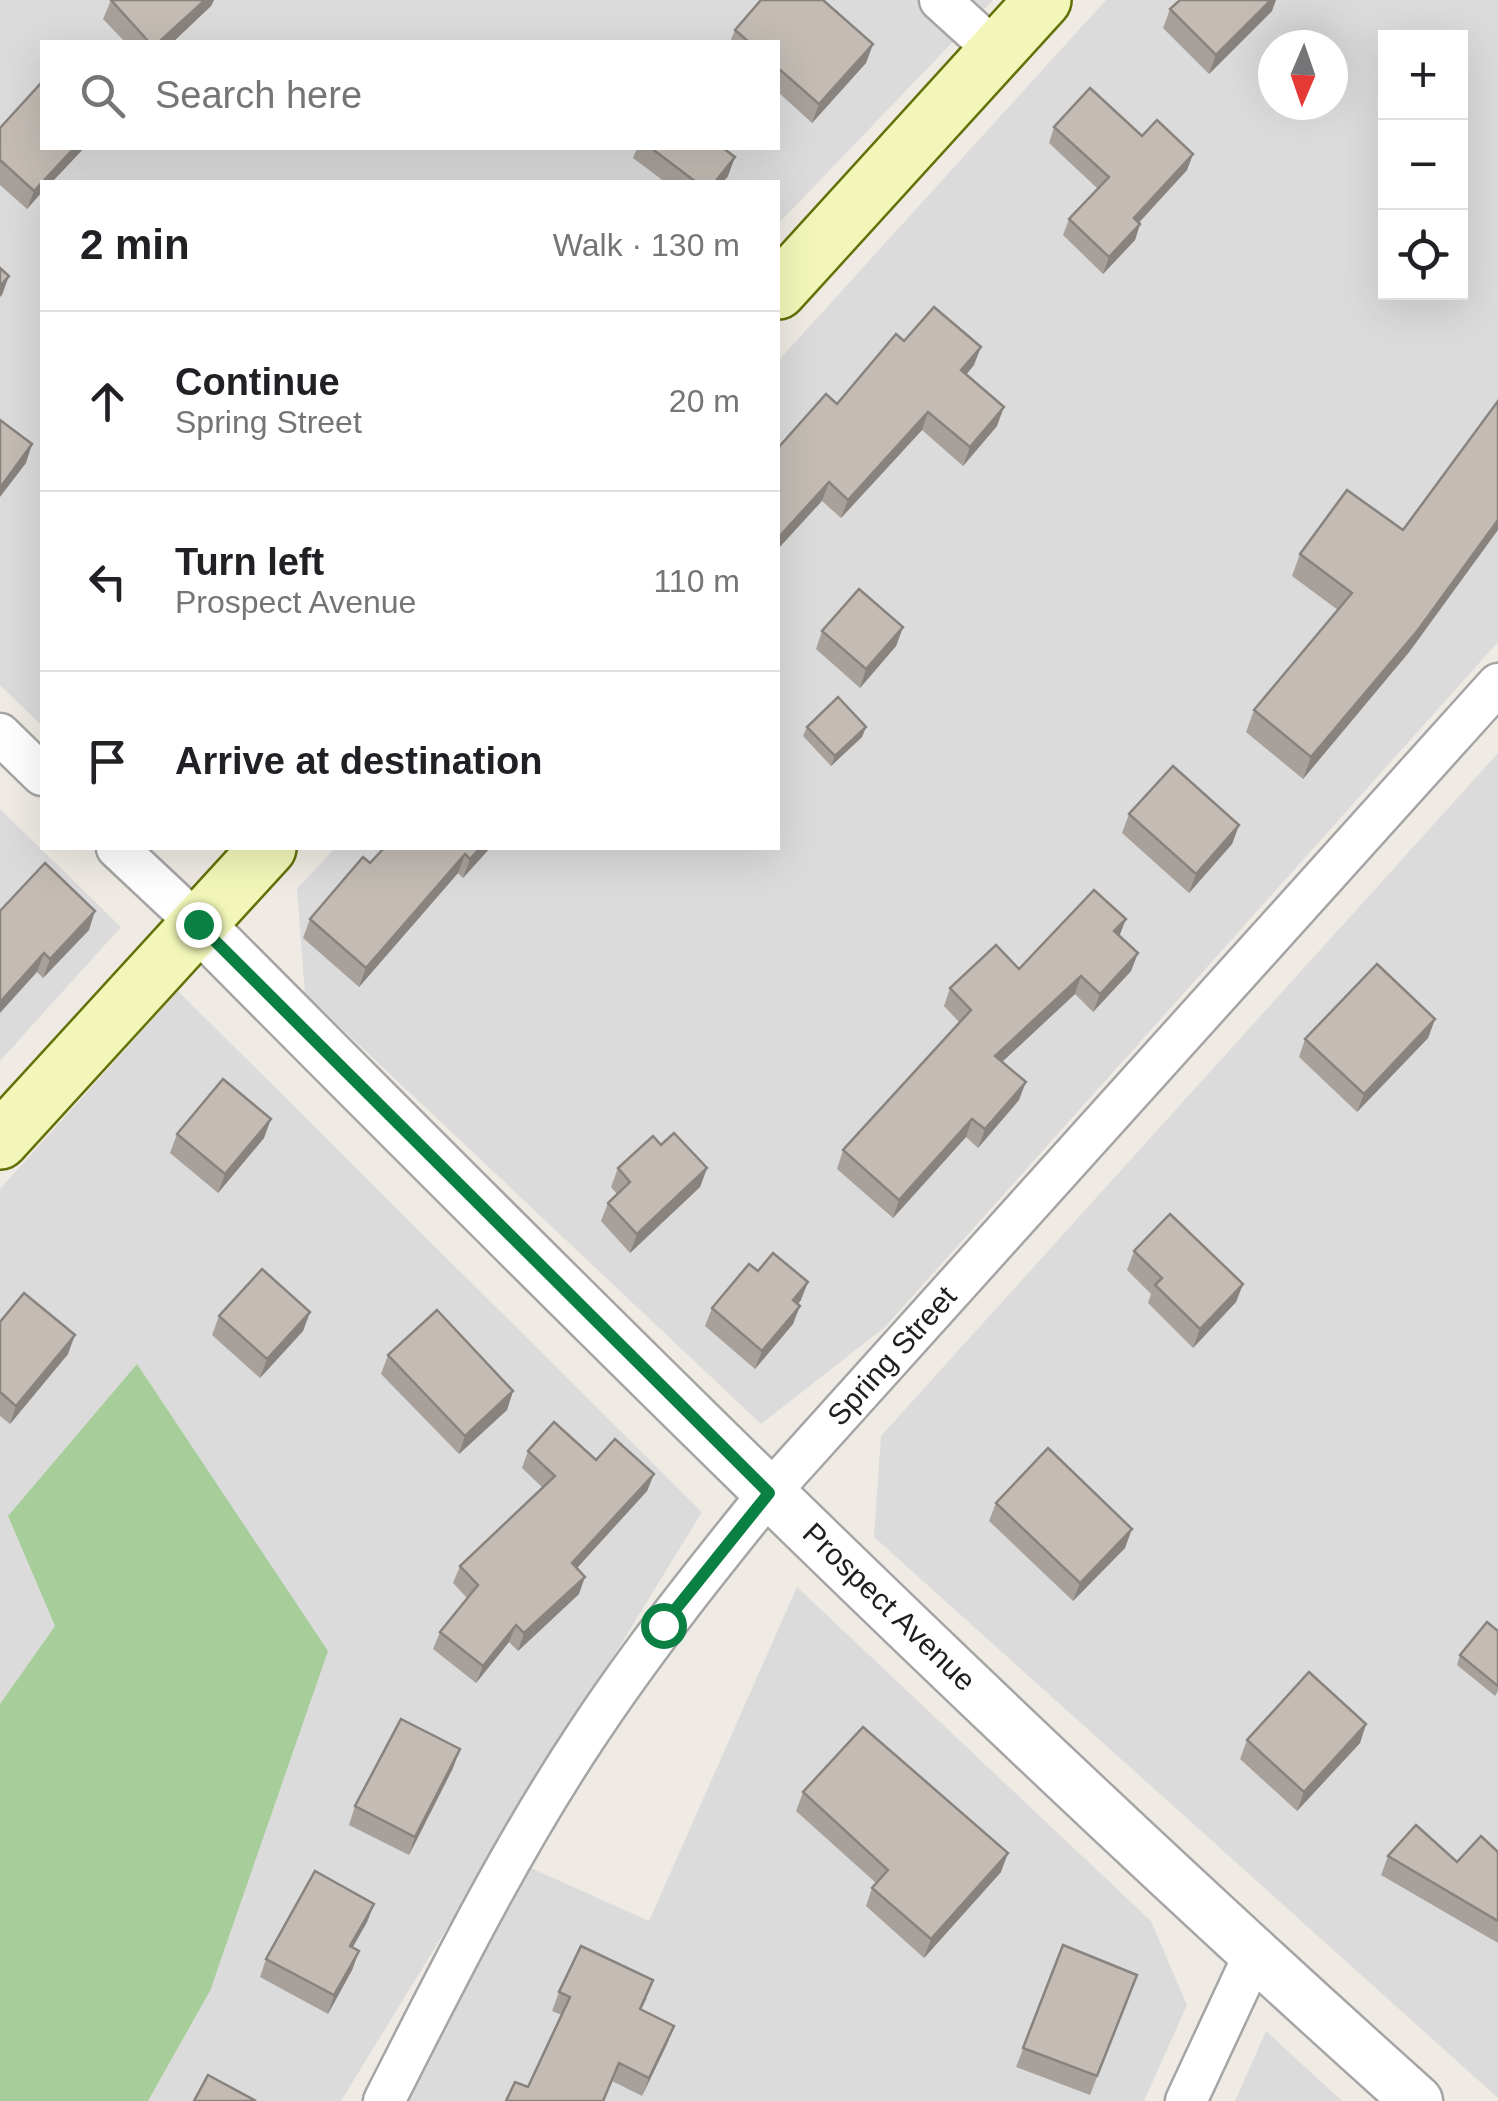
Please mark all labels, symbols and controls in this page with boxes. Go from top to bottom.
north arrow [1258,30,1348,120]
map controls [1378,30,1468,300]
button: + [1378,30,1468,120]
search box [40,40,780,150]
icon: search [75,68,130,123]
text: Search here [155,74,362,116]
button: − [1378,120,1468,210]
button: locate [1378,210,1468,300]
text: 2 min [80,221,190,268]
text: Walk · 130 m [553,227,740,263]
text: Continue [175,361,340,403]
icon: ahead [80,374,135,429]
text: 20 m [669,383,740,419]
text: Spring Street [175,404,362,440]
text: Turn left [175,541,324,583]
icon: left [80,554,135,609]
text: 110 m [653,563,740,599]
text: Prospect Avenue [175,584,416,620]
icon: arrive [80,734,135,789]
text: Arrive at destination [175,740,542,782]
route end [176,902,222,948]
street label: Spring Street [821,1279,963,1432]
street label: Prospect Avenue [796,1516,982,1697]
route start [641,1603,687,1649]

